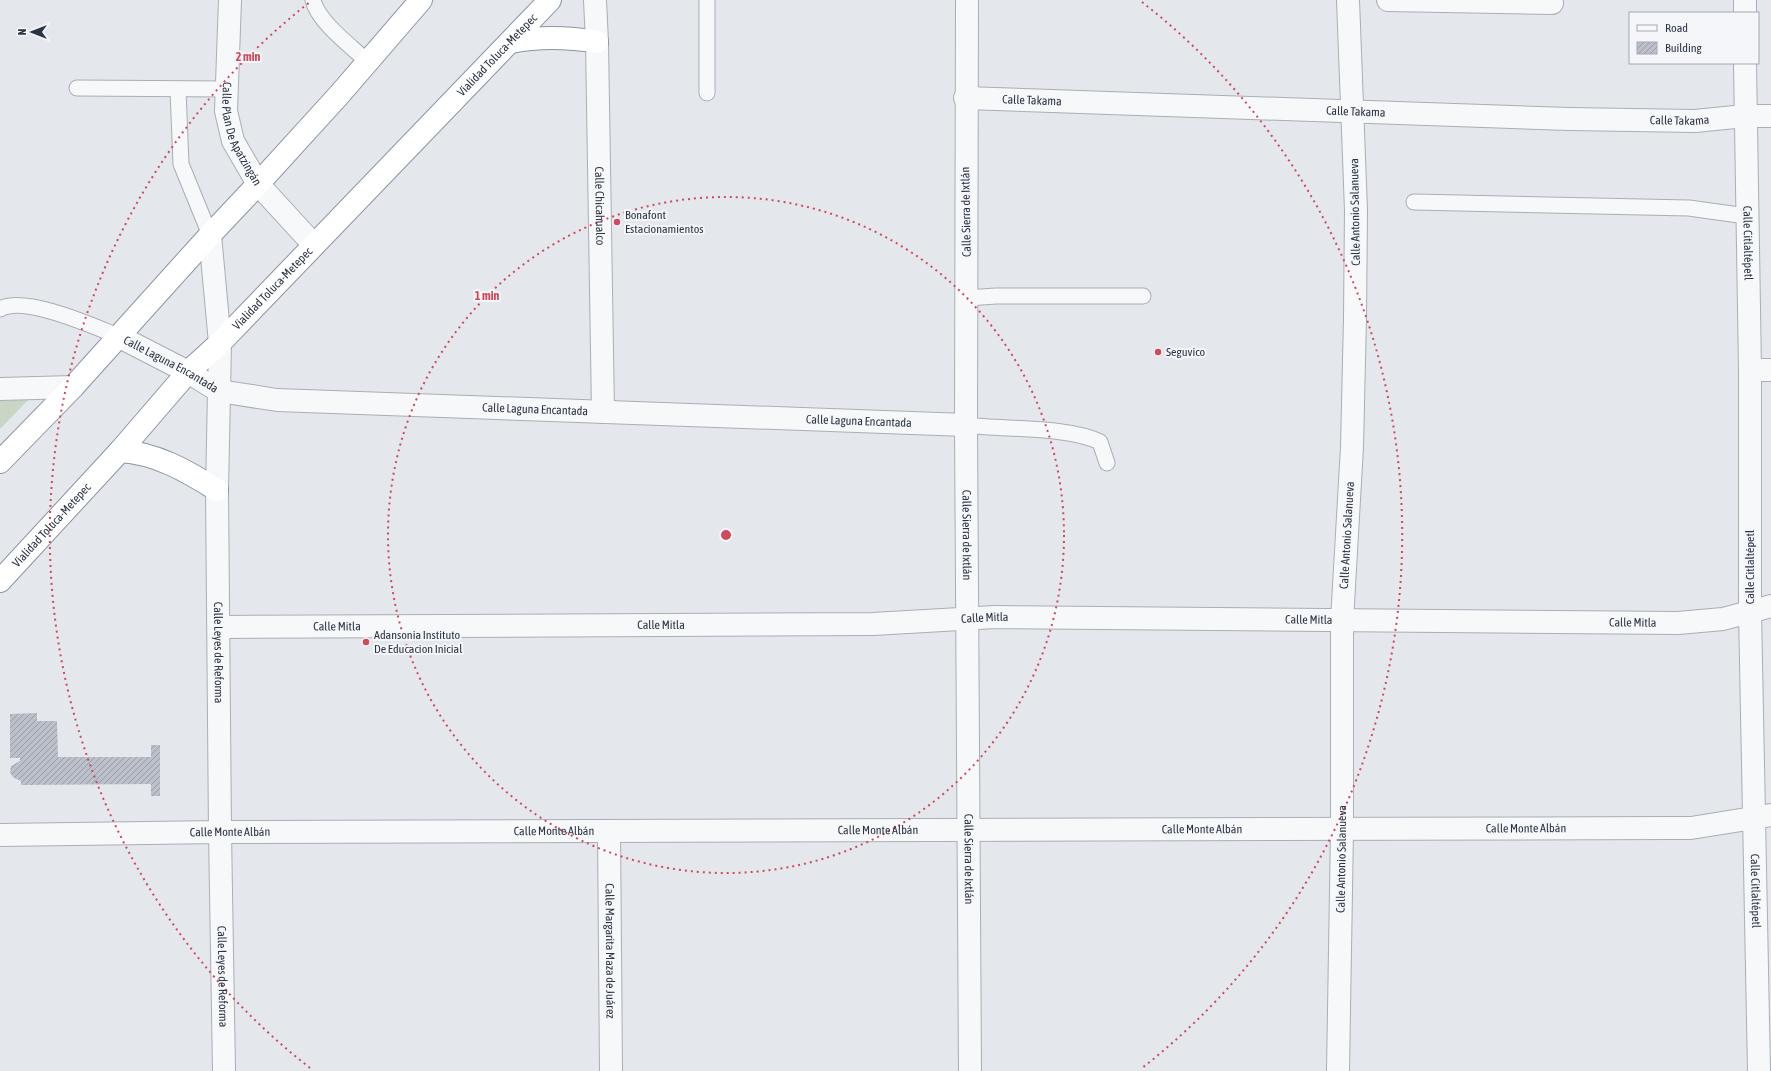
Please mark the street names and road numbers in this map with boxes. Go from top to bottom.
street label: Vialidad Toluca-Metepec [454,10,540,99]
street label: Calle Plan De Apatzingán [219,82,264,188]
street label: Calle Takama [1002,92,1062,108]
street label: Calle Takama [1326,104,1386,120]
street label: Calle Takama [1650,113,1710,128]
street label: Calle Antonio Salanueva [1347,158,1363,266]
street label: Calle Chicahualco [592,166,607,246]
street label: Calle Sierra de Ixtlán [958,167,974,257]
street label: Calle Citlaltépetl [1740,206,1756,281]
street label: Vialidad Toluca-Metepec [230,244,316,333]
street label: Calle Laguna Encantada [121,333,221,396]
street label: Calle Laguna Encantada [482,400,588,418]
street label: Calle Laguna Encantada [806,412,912,430]
street label: Vialidad Toluca-Metepec [9,480,94,570]
street label: Calle Antonio Salanueva [1337,481,1357,589]
street label: Calle Sierra de Ixtlán [959,490,974,580]
street label: Calle Citlaltépetl [1743,529,1757,604]
street label: Calle Leyes de Reforma [211,602,226,703]
street label: Calle Mitla [961,610,1009,626]
street label: Calle Mitla [1285,613,1333,627]
street label: Calle Mitla [1609,615,1657,630]
street label: Calle Mitla [637,618,685,632]
street label: Calle Mitla [313,619,361,634]
street label: Calle Antonio Salanueva [1334,805,1349,913]
street label: Calle Sierra de Ixtlán [961,814,976,904]
street label: Calle Monte Albán [1486,821,1566,836]
street label: Calle Monte Albán [1162,822,1242,836]
street label: Calle Monte Albán [838,823,918,837]
street label: Calle Monte Albán [514,824,594,838]
street label: Calle Monte Albán [190,825,270,839]
street label: Calle Citlaltépetl [1748,853,1763,929]
street label: Calle Margarita Maza de Juárez [602,883,618,1019]
street label: Calle Leyes de Reforma [215,926,230,1027]

